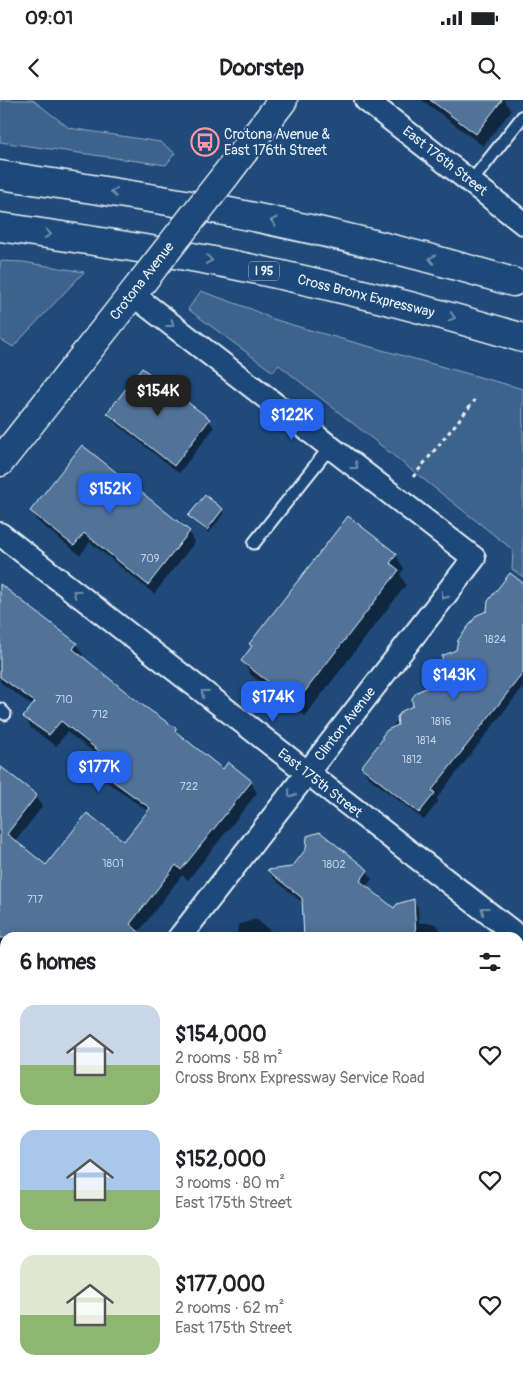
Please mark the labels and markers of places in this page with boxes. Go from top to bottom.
place label: Crotona Avenue & East 176th Street [224,126,330,159]
bus stop icon: Crotona Avenue & East 176th Street [190,127,220,157]
pin: $154K [123,374,193,417]
pin: $122K [257,398,327,441]
pin: $152K [75,472,145,515]
pin: $143K [419,658,489,701]
pin: $174K [238,680,308,723]
pin: $177K [64,750,134,793]

